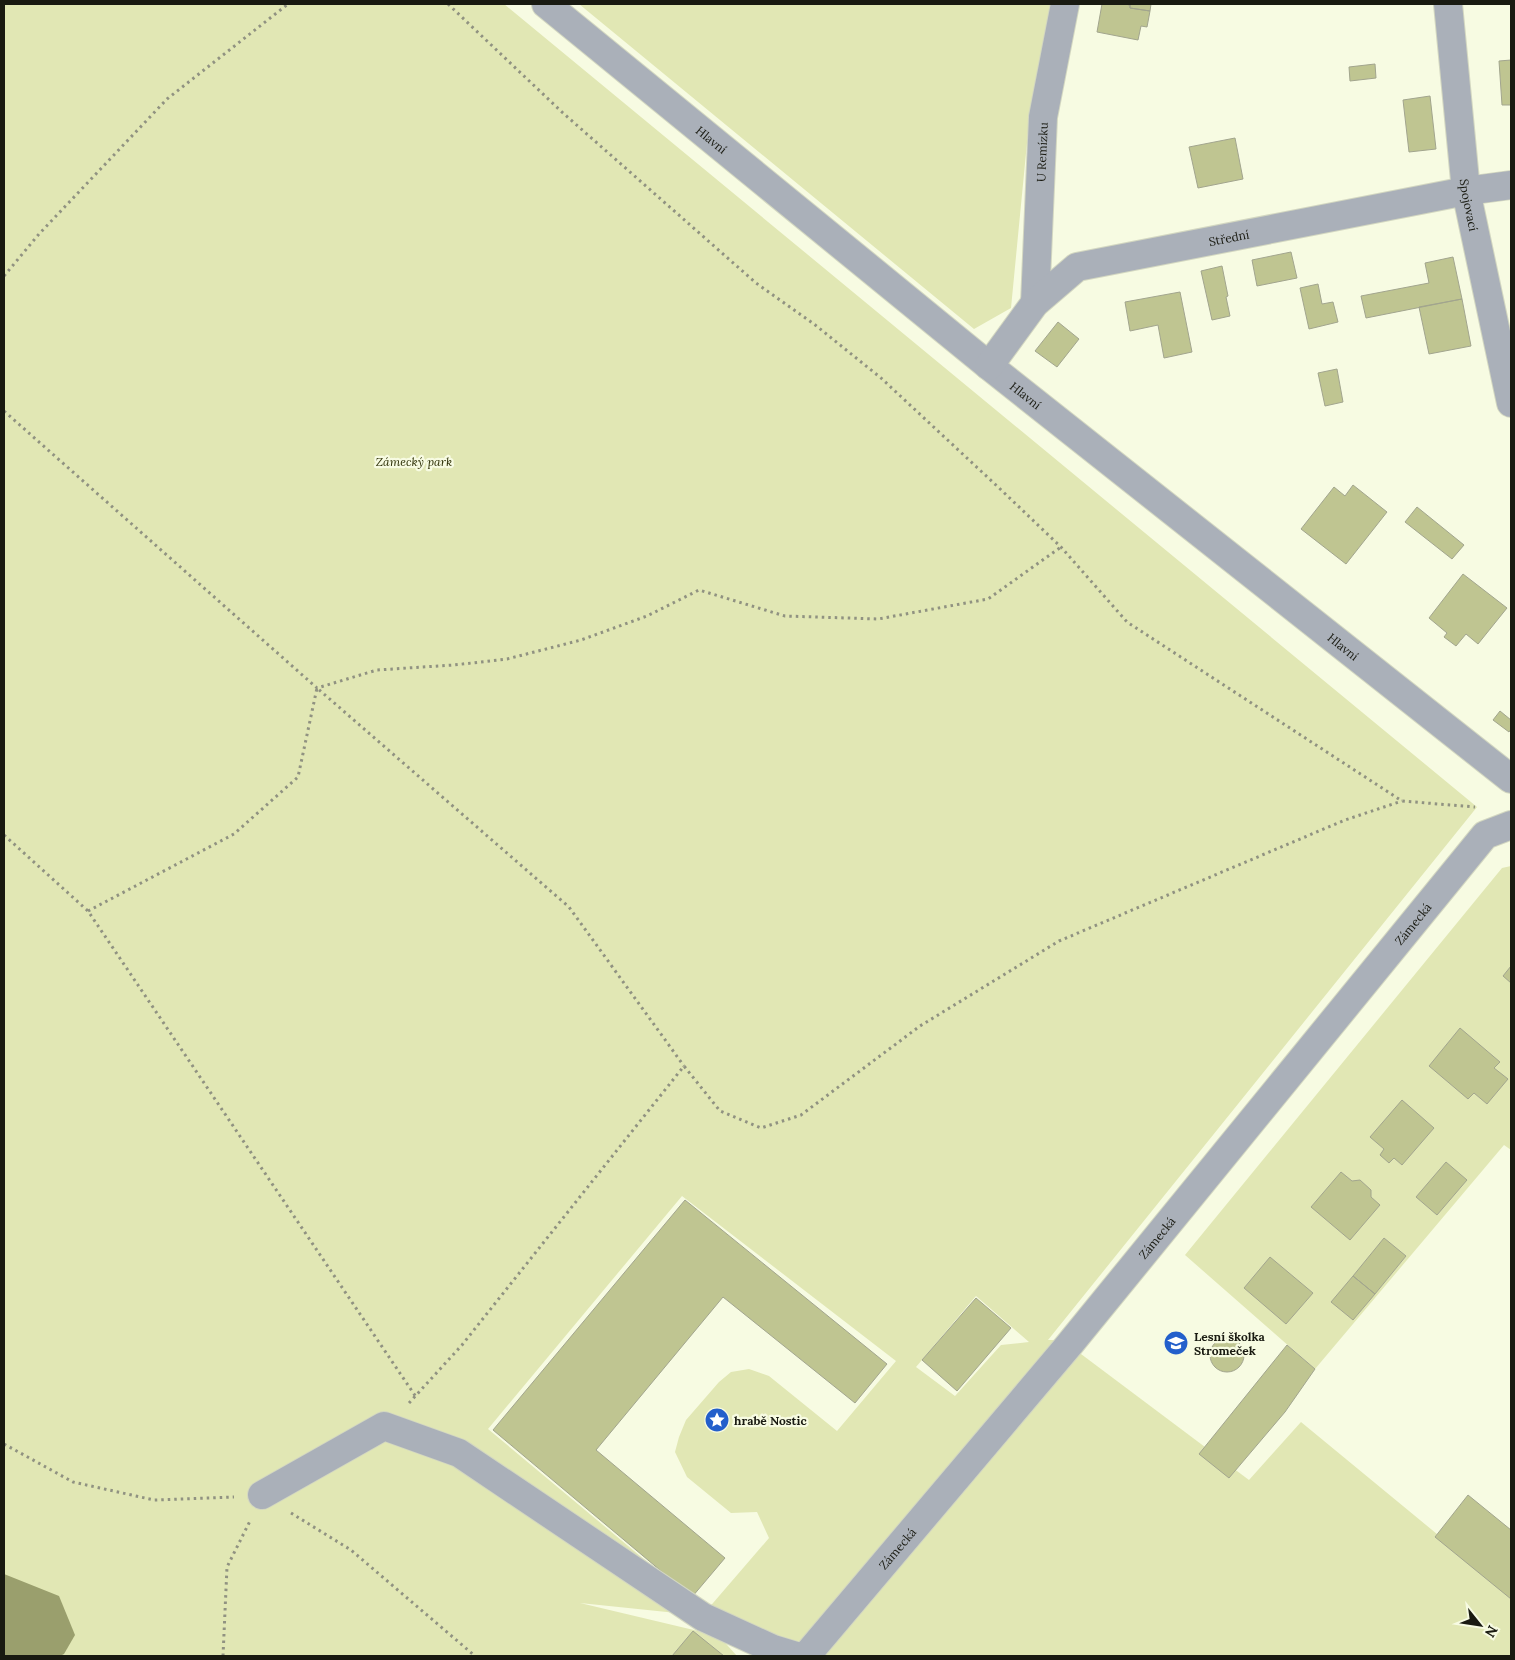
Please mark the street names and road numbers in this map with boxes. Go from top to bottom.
street label: Hlavní [693,122,730,156]
street label: U Remízku [1033,122,1050,182]
street label: Spojovací [1457,178,1482,232]
street label: Střední [1207,226,1250,249]
street label: Hlavní [1007,378,1044,412]
street label: Hlavní [1325,630,1362,663]
street label: Zámecká [1391,900,1434,948]
street label: Zámecká [1135,1213,1178,1262]
street label: Zámecká [875,1524,919,1572]

